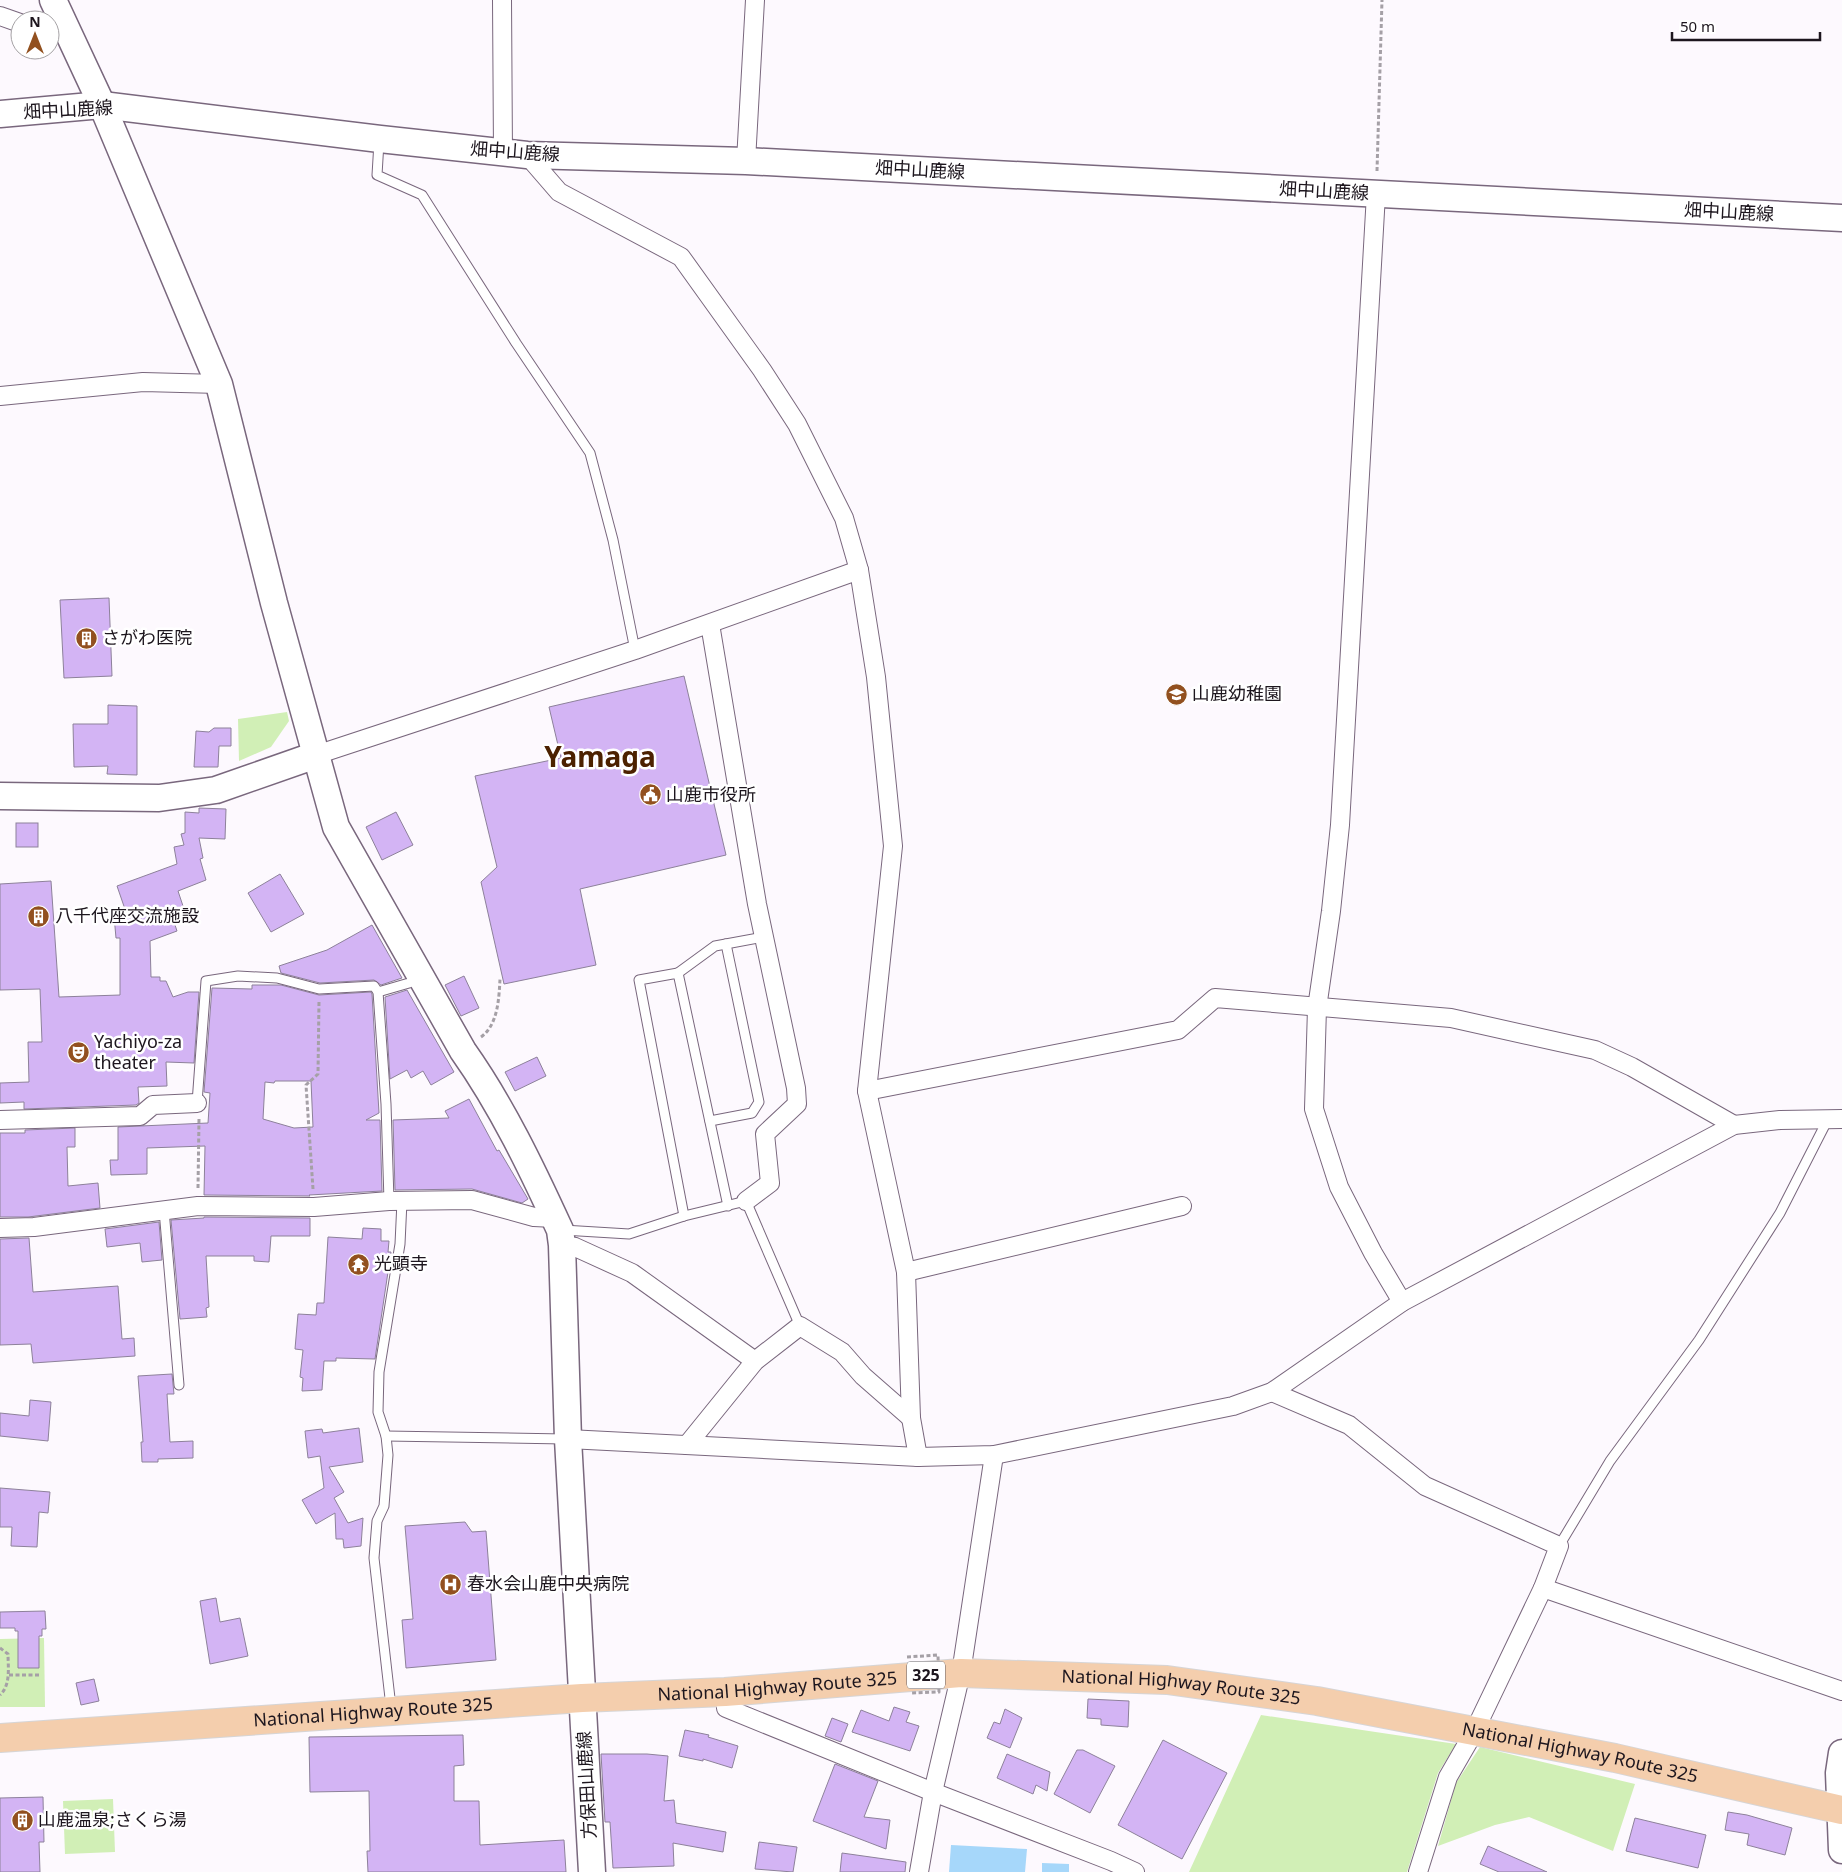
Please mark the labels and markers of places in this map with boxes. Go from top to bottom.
place label: さがわ医院 [102,625,192,649]
building icon: さがわ医院 [74,626,98,650]
place label: 山鹿幼稚園 [1192,681,1282,705]
school or university icon: 山鹿幼稚園 [1164,682,1188,706]
place label: 山鹿市役所 [666,782,756,806]
public building icon: 山鹿市役所 [638,783,662,807]
place label: 八千代座交流施設 [55,903,199,927]
building icon: 八千代座交流施設 [27,904,51,928]
place label: Yachiyo-za theater [94,1029,182,1074]
theatre icon: Yachiyo-za theater [66,1040,90,1064]
place label: 光顕寺 [374,1251,428,1275]
temple icon: 光顕寺 [346,1252,370,1276]
place label: 春水会山鹿中央病院 [467,1571,629,1595]
hospital icon: 春水会山鹿中央病院 [439,1572,463,1596]
place label: 山鹿温泉;さくら湯 [38,1807,187,1831]
building icon: 山鹿温泉;さくら湯 [10,1808,34,1832]

